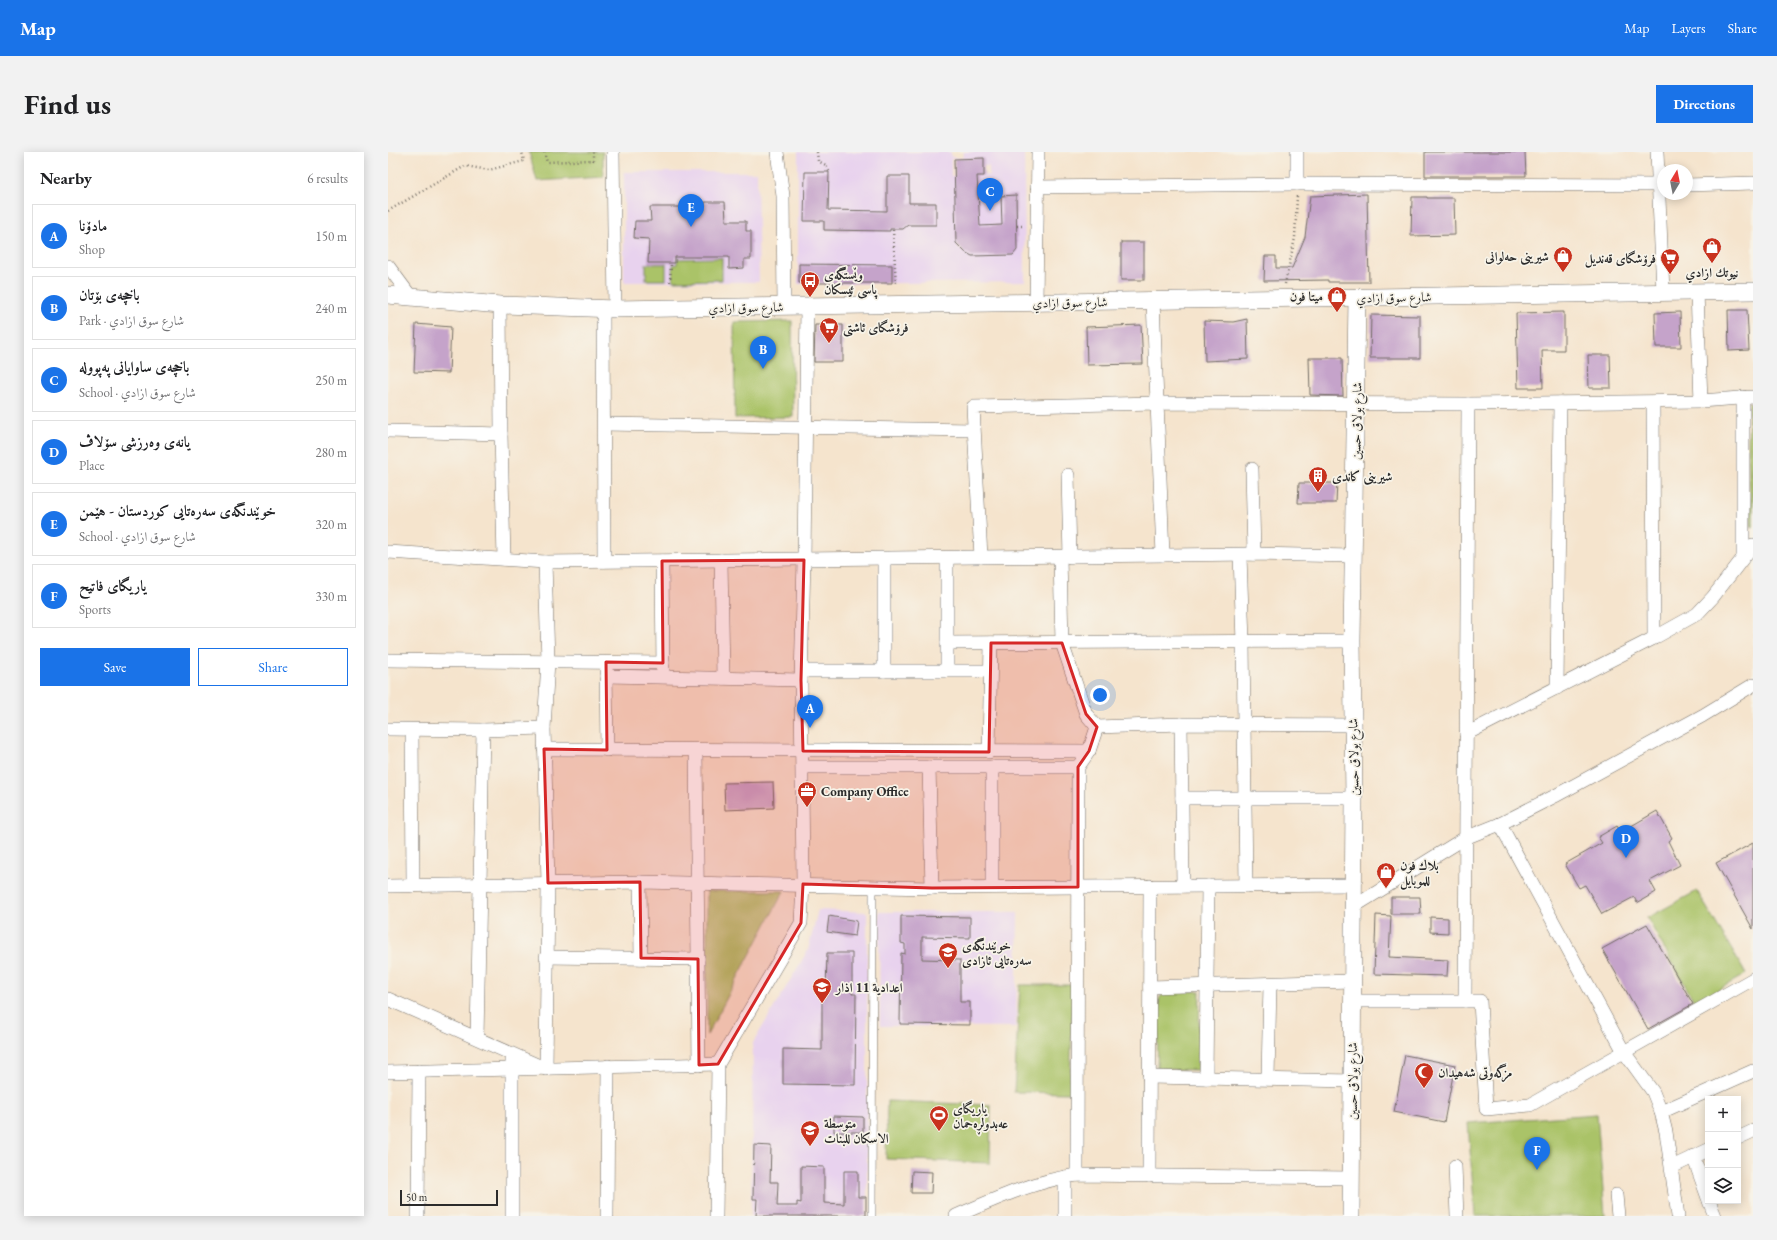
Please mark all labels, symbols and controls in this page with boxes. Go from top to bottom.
text: Map [20,16,56,41]
text: Map [1624,19,1649,37]
text: Layers [1671,19,1706,37]
text: Share [1728,19,1757,37]
button: Directions [1656,85,1753,123]
text: Find us [24,86,111,122]
north arrow [1657,164,1693,200]
text: Nearby [40,167,92,189]
text: 6 results [307,170,348,187]
pin: C [977,178,1003,211]
pin: E [678,194,704,227]
text: مادۆنا [79,216,107,235]
text: A [49,228,59,245]
text: 150 m [316,228,347,245]
shop icon: نيوتك ازادي [1701,236,1723,264]
text: Shop [79,241,105,258]
shop icon: شیرینی حەلوانی [1552,245,1574,273]
supermarket icon: فرۆشگای قەندیل [1659,247,1681,275]
place label: شیرینی حەلوانی [1484,248,1549,265]
place label: فرۆشگای قەندیل [1585,250,1656,268]
place label: نيوتك ازادي [1685,264,1739,284]
place label: وێستگەی پاسی ئیسکان [824,266,878,299]
bus stop icon: وێستگەی پاسی ئیسکان [799,270,821,298]
text: باخچەی بۆتان [79,285,140,304]
shop icon: ميتا فون [1326,285,1348,313]
place label: ميتا فون [1290,288,1323,305]
street label: شارع سوق ازادي [1356,288,1432,310]
street label: شارع سوق ازادي [1032,293,1108,315]
street label: شارع سوق ازادي [708,298,784,320]
text: B [50,300,58,317]
text: 240 m [316,300,347,317]
text: Park · شارع سوق ازادي [79,312,184,329]
supermarket icon: فرۆشگای ئاشتی [818,316,840,344]
place label: فرۆشگای ئاشتی [843,319,909,337]
pin: B [750,336,776,369]
text: باخچەی ساوایانی پەپوولە [79,357,189,376]
text: C [49,372,59,389]
text: 250 m [316,372,347,389]
street label: شارع بولاق حسين [1347,382,1369,460]
text: School · شارع سوق ازادي [79,384,196,401]
text: یانەی وەرزشی سۆلاڤ [79,432,190,451]
text: D [49,444,59,461]
text: 280 m [316,444,347,461]
text: Place [79,457,105,474]
building icon: شیرینی کاندی [1307,465,1329,493]
place label: شیرینی کاندی [1332,468,1392,485]
text: خوێندنگەی سەرەتایی کوردستان - هێمن [79,501,276,520]
text: E [50,516,58,533]
text: 320 m [316,516,347,533]
text: School · شارع سوق ازادي [79,528,196,545]
text: یاریگای فاتیح [79,576,146,595]
text: F [50,588,58,605]
text: 330 m [316,588,347,605]
text: Sports [79,601,111,618]
button: Save [40,648,190,686]
button: Share [198,648,348,686]
your location [1090,685,1110,705]
pin: A [797,695,823,728]
street label: شارع بولاق حسين [1344,718,1366,796]
office icon: Company Office [796,780,818,808]
place label: Company Office [821,783,909,800]
pin: D [1613,825,1639,858]
place label: بلاك فون للموبايل [1400,857,1439,890]
shop icon: بلاك فون للموبايل [1375,861,1397,889]
place label: خوێندنگەی سەرەتایی ئازادی [962,937,1032,969]
school or university icon: خوێندنگەی سەرەتایی ئازادی [937,941,959,969]
school or university icon: اعدادية 11 اذار [811,976,833,1004]
place label: اعدادية 11 اذار [834,979,903,996]
street label: شارع بولاق حسين [1344,1042,1364,1120]
mosque icon: مزگەوتی شەهیدان [1413,1061,1435,1089]
place label: مزگەوتی شەهیدان [1438,1063,1513,1083]
map controls [1705,1096,1741,1204]
button: + [1705,1096,1741,1132]
place label: یاریگای عەبدولڕەحمان [953,1100,1008,1135]
sports icon: یاریگای عەبدولڕەحمان [928,1104,950,1132]
place label: متوسطة الاسكان للبنات [824,1115,889,1147]
school or university icon: متوسطة الاسكان للبنات [799,1119,821,1147]
button: − [1705,1132,1741,1168]
pin: F [1524,1137,1550,1170]
button: layers [1705,1168,1741,1204]
scale bar [400,1188,498,1207]
text: 50 m [406,1190,427,1204]

